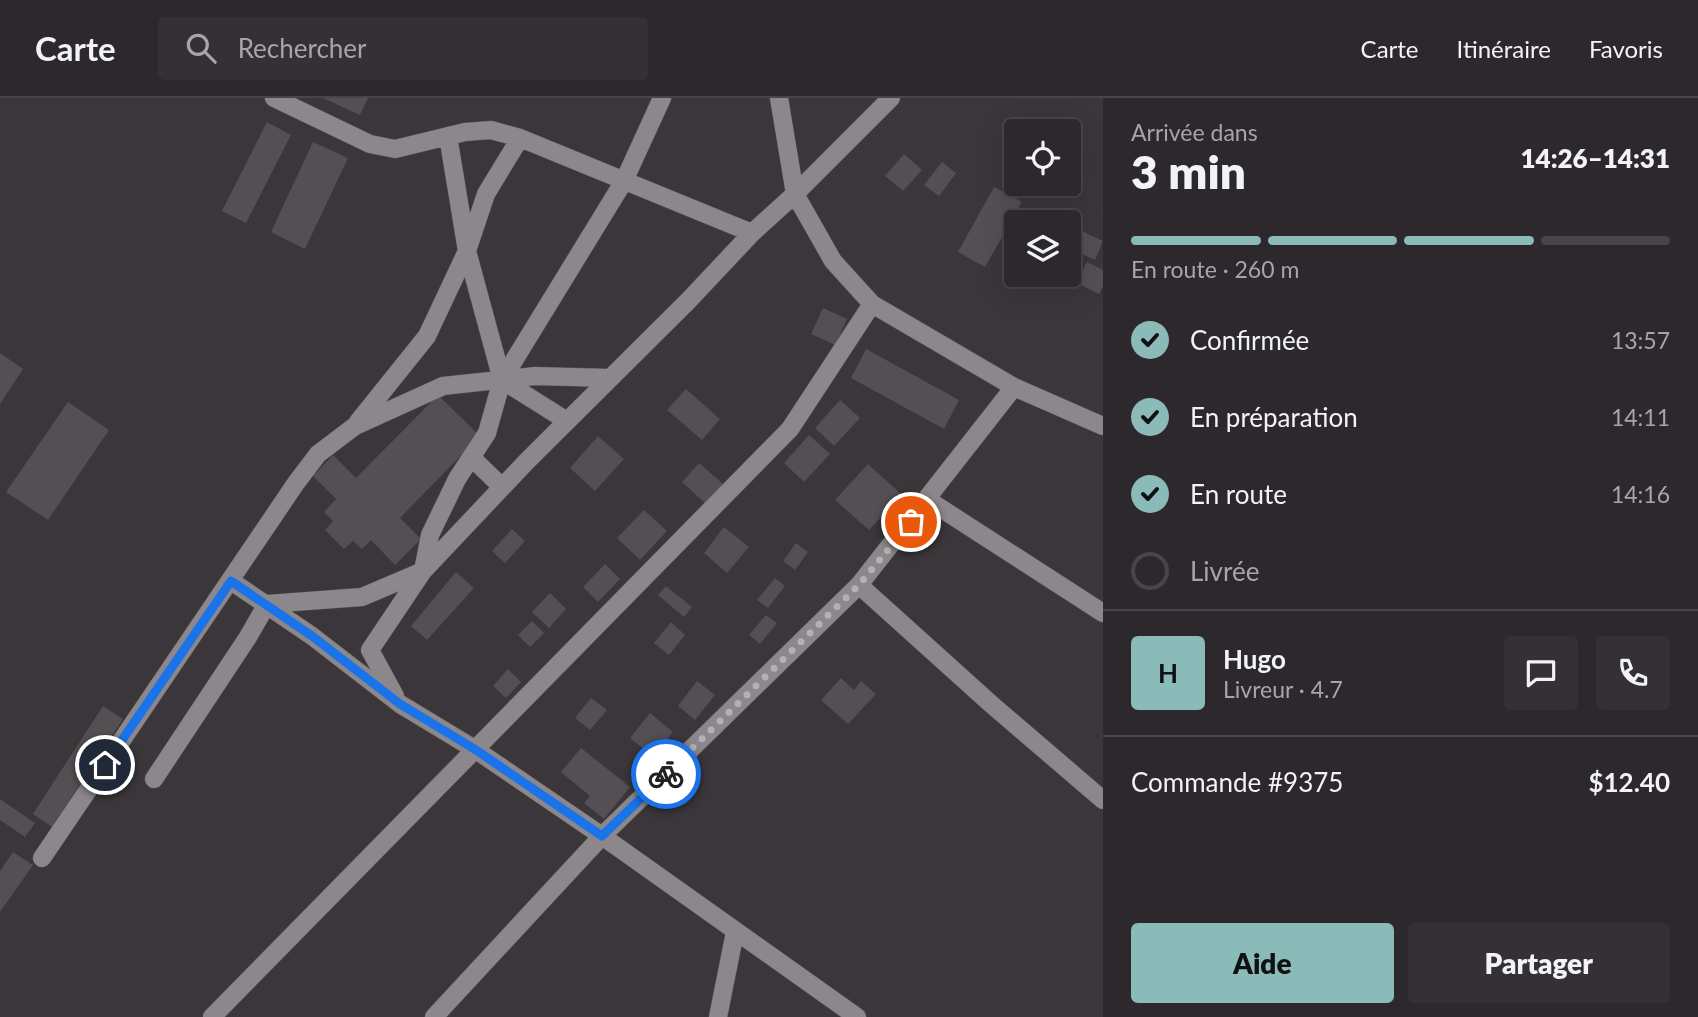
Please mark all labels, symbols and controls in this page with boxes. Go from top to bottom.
search box [158,17,648,80]
text: Carte [35,28,116,68]
icon: search [182,29,220,67]
text: Rechercher [238,32,367,64]
text: Carte [1361,34,1419,63]
text: Itinéraire [1457,34,1551,63]
text: Favoris [1589,34,1663,63]
text: Arrivée dans [1131,118,1258,146]
map controls [1004,119,1081,287]
button: locate [1004,119,1081,196]
text: 14:26–14:31 [1520,142,1670,174]
text: 3 min [1131,144,1246,199]
button: layers [1004,210,1081,287]
text: En route · 260 m [1131,255,1299,283]
icon: check [1131,321,1169,359]
text: Confirmée [1190,324,1309,356]
text: 13:57 [1611,326,1670,354]
icon: check [1131,398,1169,436]
text: En préparation [1190,401,1358,433]
text: 14:11 [1611,403,1670,431]
icon: check [1131,475,1169,513]
text: En route [1190,478,1287,510]
text: 14:16 [1611,480,1670,508]
pin [881,492,941,552]
icon: bag [892,503,930,541]
text: Livrée [1190,555,1259,587]
button: chat [1504,636,1578,710]
button: phone [1596,636,1670,710]
text: Hugo [1223,643,1286,675]
text: H [1158,657,1178,689]
text: Livreur · 4.7 [1223,675,1343,703]
pin [75,735,135,795]
courier [631,739,701,809]
icon: home [86,746,124,784]
icon: bike [647,755,685,793]
text: Commande #9375 [1131,766,1343,798]
text: $12.40 [1588,766,1670,798]
button: Aide [1131,923,1394,1003]
button: Partager [1408,923,1670,1003]

